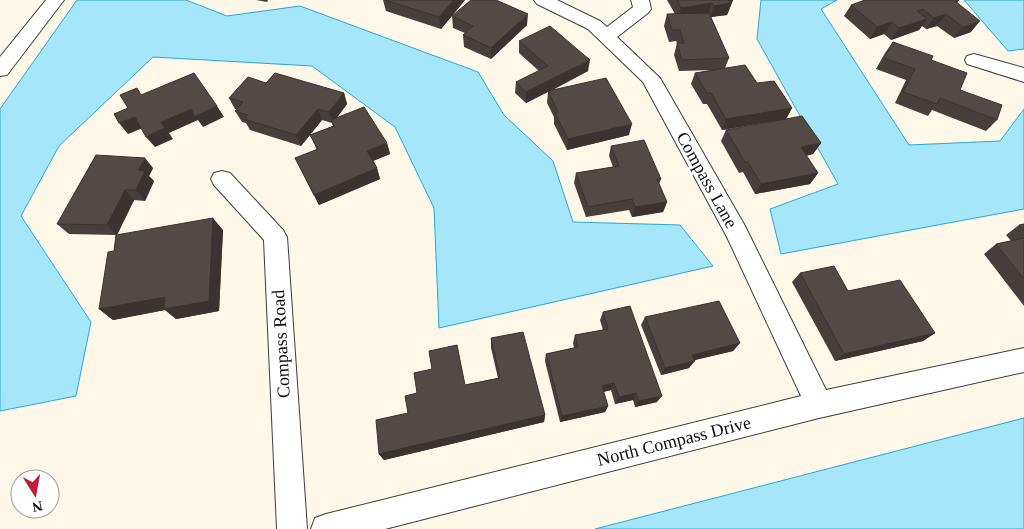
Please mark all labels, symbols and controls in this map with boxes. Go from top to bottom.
street label: Compass Lane [672,129,742,231]
street label: Compass Road [268,289,294,399]
street label: North Compass Drive [595,412,753,470]
north arrow [10,469,60,519]
text: N [31,498,44,515]

